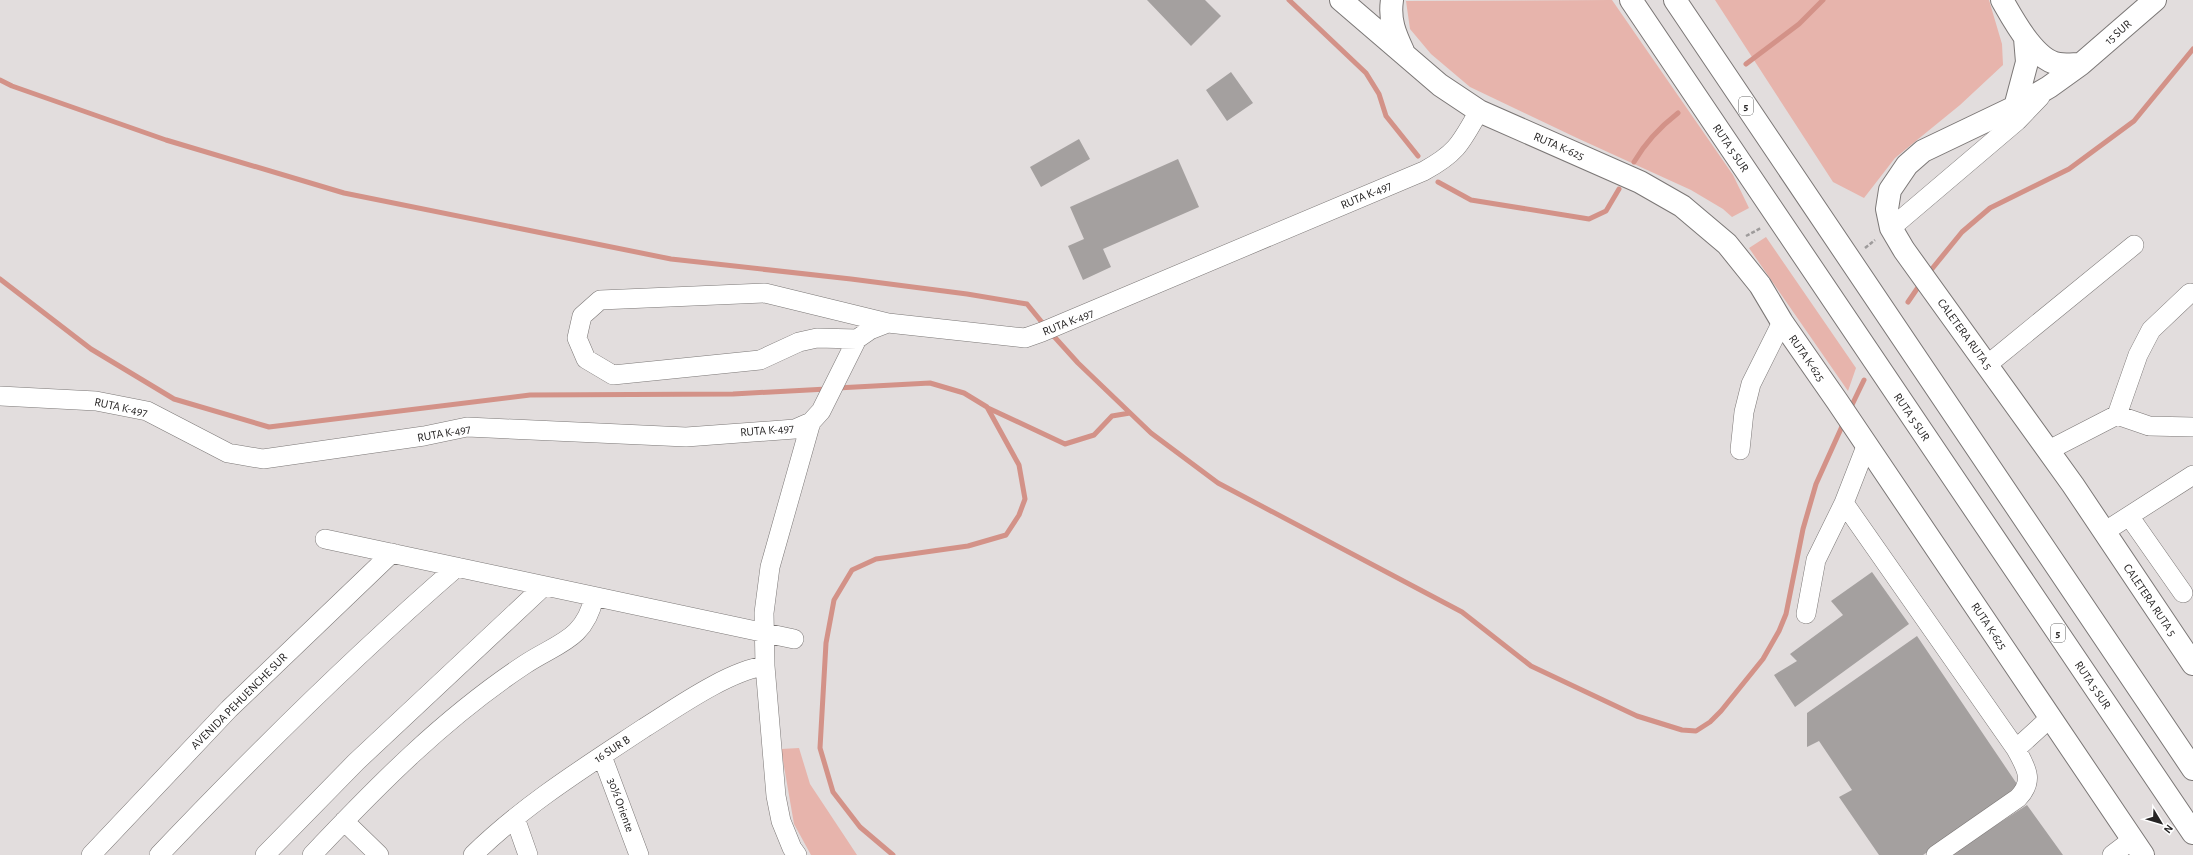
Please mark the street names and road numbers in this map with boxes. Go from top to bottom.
street label: 15 SUR [2102,17,2134,47]
road number: 5 [1739,97,1753,115]
street label: RUTA 5 SUR [1711,122,1752,174]
street label: RUTA K-625 [1532,130,1586,162]
street label: RUTA K-497 [1339,179,1393,211]
street label: CALETERA RUTA 5 [1935,296,1995,372]
street label: RUTA K-497 [1041,306,1095,338]
street label: RUTA K-625 [1787,333,1827,383]
street label: RUTA 5 SUR [1892,391,1933,443]
street label: RUTA K-497 [93,396,149,418]
street label: RUTA K-497 [416,422,472,444]
street label: RUTA K-497 [740,422,794,438]
street label: CALETERA RUTA 5 [2121,562,2179,638]
street label: RUTA K-625 [1969,600,2009,652]
road number: 5 [2051,624,2065,642]
street label: AVENIDA PEHUENCHE SUR [189,650,290,751]
street label: RUTA 5 SUR [2073,659,2114,711]
street label: 16 SUR B [592,733,632,765]
street label: 30½ Oriente [606,776,636,834]

